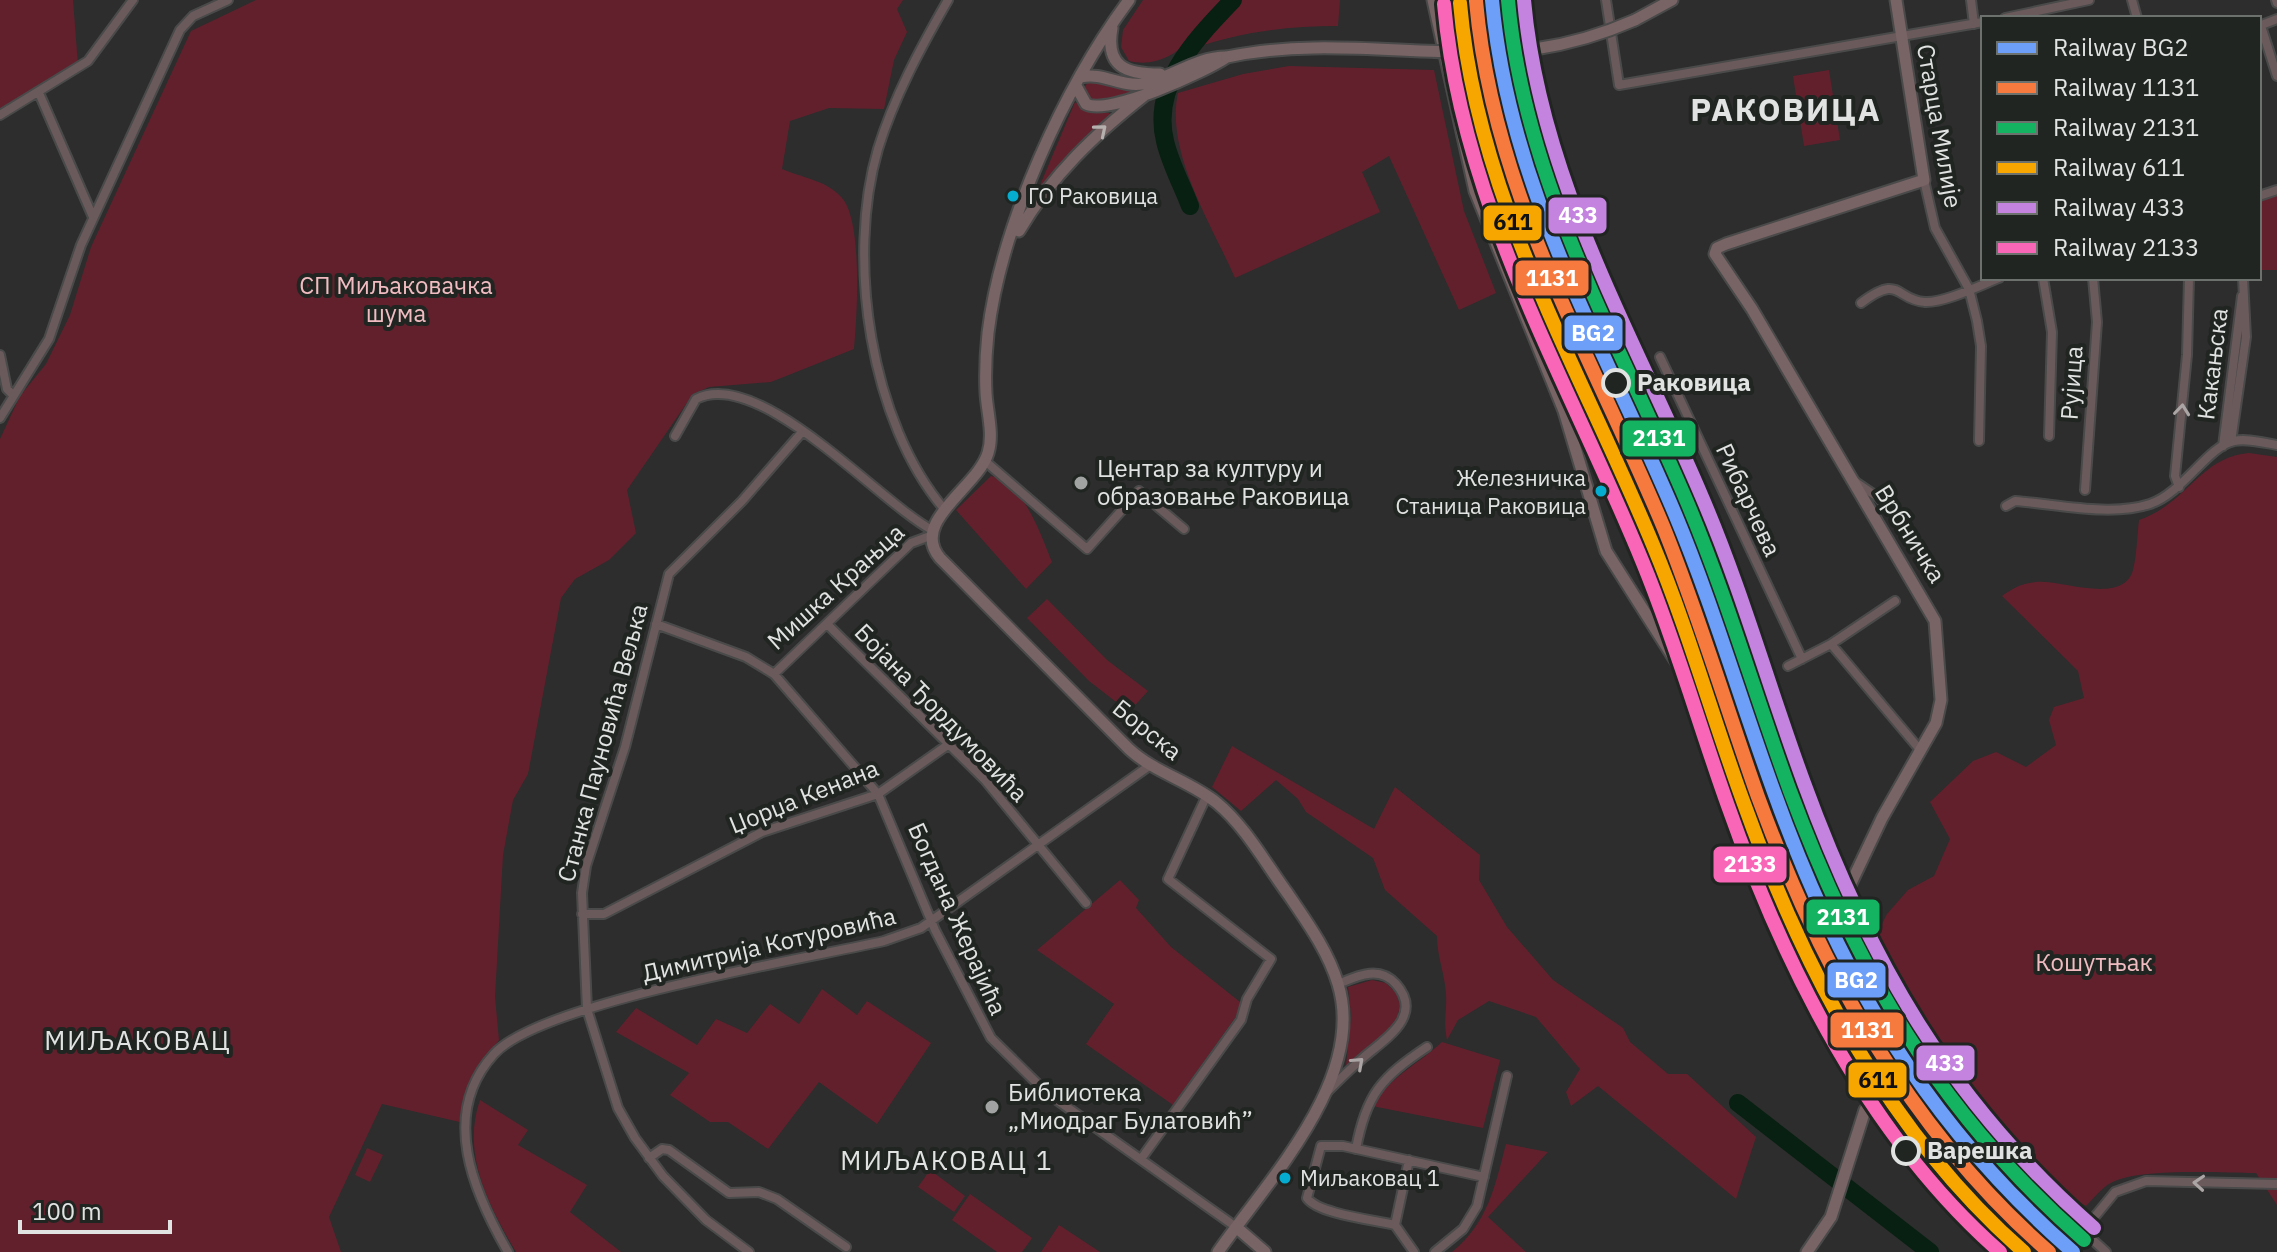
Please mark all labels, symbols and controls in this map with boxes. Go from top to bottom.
legend [1981,16,2261,280]
text: Railway BG2 [2053,31,2189,63]
street label: Старца Милије [1910,41,1970,210]
text: Railway 1131 [2053,71,2200,103]
district label: РАКОВИЦА [1690,88,1882,130]
text: Railway 2131 [2053,111,2200,143]
one-way arrow [1092,125,1106,140]
text: Railway 611 [2053,151,2185,183]
place label: ГО Раковица [1028,181,1158,210]
marker: ГО Раковица [1005,188,1021,204]
text: Railway 433 [2053,191,2185,223]
line badge: 433 [1547,196,1608,235]
text: 433 [1558,200,1598,229]
line badge: 611 [1482,204,1543,242]
text: 611 [1493,207,1533,236]
text: Railway 2133 [2053,231,2200,263]
line badge: 1131 [1514,259,1590,297]
text: 1131 [1526,263,1578,292]
park label: СП Миљаковачка шума [299,269,493,329]
street label: Какањска [2189,306,2235,422]
line badge: BG2 [1563,314,1624,352]
text: BG2 [1571,318,1615,347]
street label: Рујица [2052,345,2090,421]
place label: Раковица [1637,366,1751,398]
marker: Раковица [1602,369,1630,397]
one-way arrow [2173,403,2190,416]
line badge: 2131 [1621,419,1697,458]
text: 2131 [1633,423,1685,452]
street label: Рибарчева [1709,438,1789,561]
place label: Центар за културу и образовање Раковица [1097,452,1349,512]
place label: Железничка Станица Раковица [1395,463,1586,520]
marker: Центар за културу и образовање Раковица [1072,474,1090,492]
street label: Врбничка [1868,478,1954,589]
marker: Железничка Станица Раковица [1593,483,1609,499]
street label: Мишка Крањца [760,516,911,656]
street label: Станка Пауновића Вељка [549,600,655,885]
street label: Бојана Ђордумовића [848,616,1036,809]
street label: Борска [1106,691,1189,767]
street label: Џорџа Кенана [724,751,883,841]
street label: Богдана Жерајића [901,817,1015,1020]
line badge: 2133 [1712,845,1788,884]
text: 2133 [1724,849,1776,878]
line badge: 2131 [1805,898,1881,936]
street label: Димитрија Котуровића [639,899,899,989]
text: 2131 [1817,902,1869,931]
park label: Кошутњак [2035,946,2153,978]
line badge: BG2 [1826,961,1887,999]
text: BG2 [1834,965,1878,994]
line badge: 1131 [1829,1011,1905,1049]
text: 1131 [1841,1015,1893,1044]
district label: МИЉАКОВАЦ [44,1023,232,1057]
line badge: 433 [1915,1044,1976,1082]
text: 433 [1925,1048,1965,1077]
one-way arrow [1348,1058,1363,1073]
line badge: 611 [1847,1061,1908,1099]
text: 611 [1858,1065,1898,1094]
place label: Библиотека „Миодраг Булатовић” [1008,1076,1253,1136]
marker: Библиотека „Миодраг Булатовић” [983,1098,1001,1116]
place label: Варешка [1927,1134,2033,1166]
marker: Варешка [1892,1137,1920,1165]
district label: МИЉАКОВАЦ 1 [840,1143,1054,1177]
place label: Миљаковац 1 [1300,1163,1440,1192]
marker: Миљаковац 1 [1277,1170,1293,1186]
one-way arrow [2192,1175,2205,1192]
scale bar [20,1184,170,1234]
text: 100 m [32,1195,102,1227]

